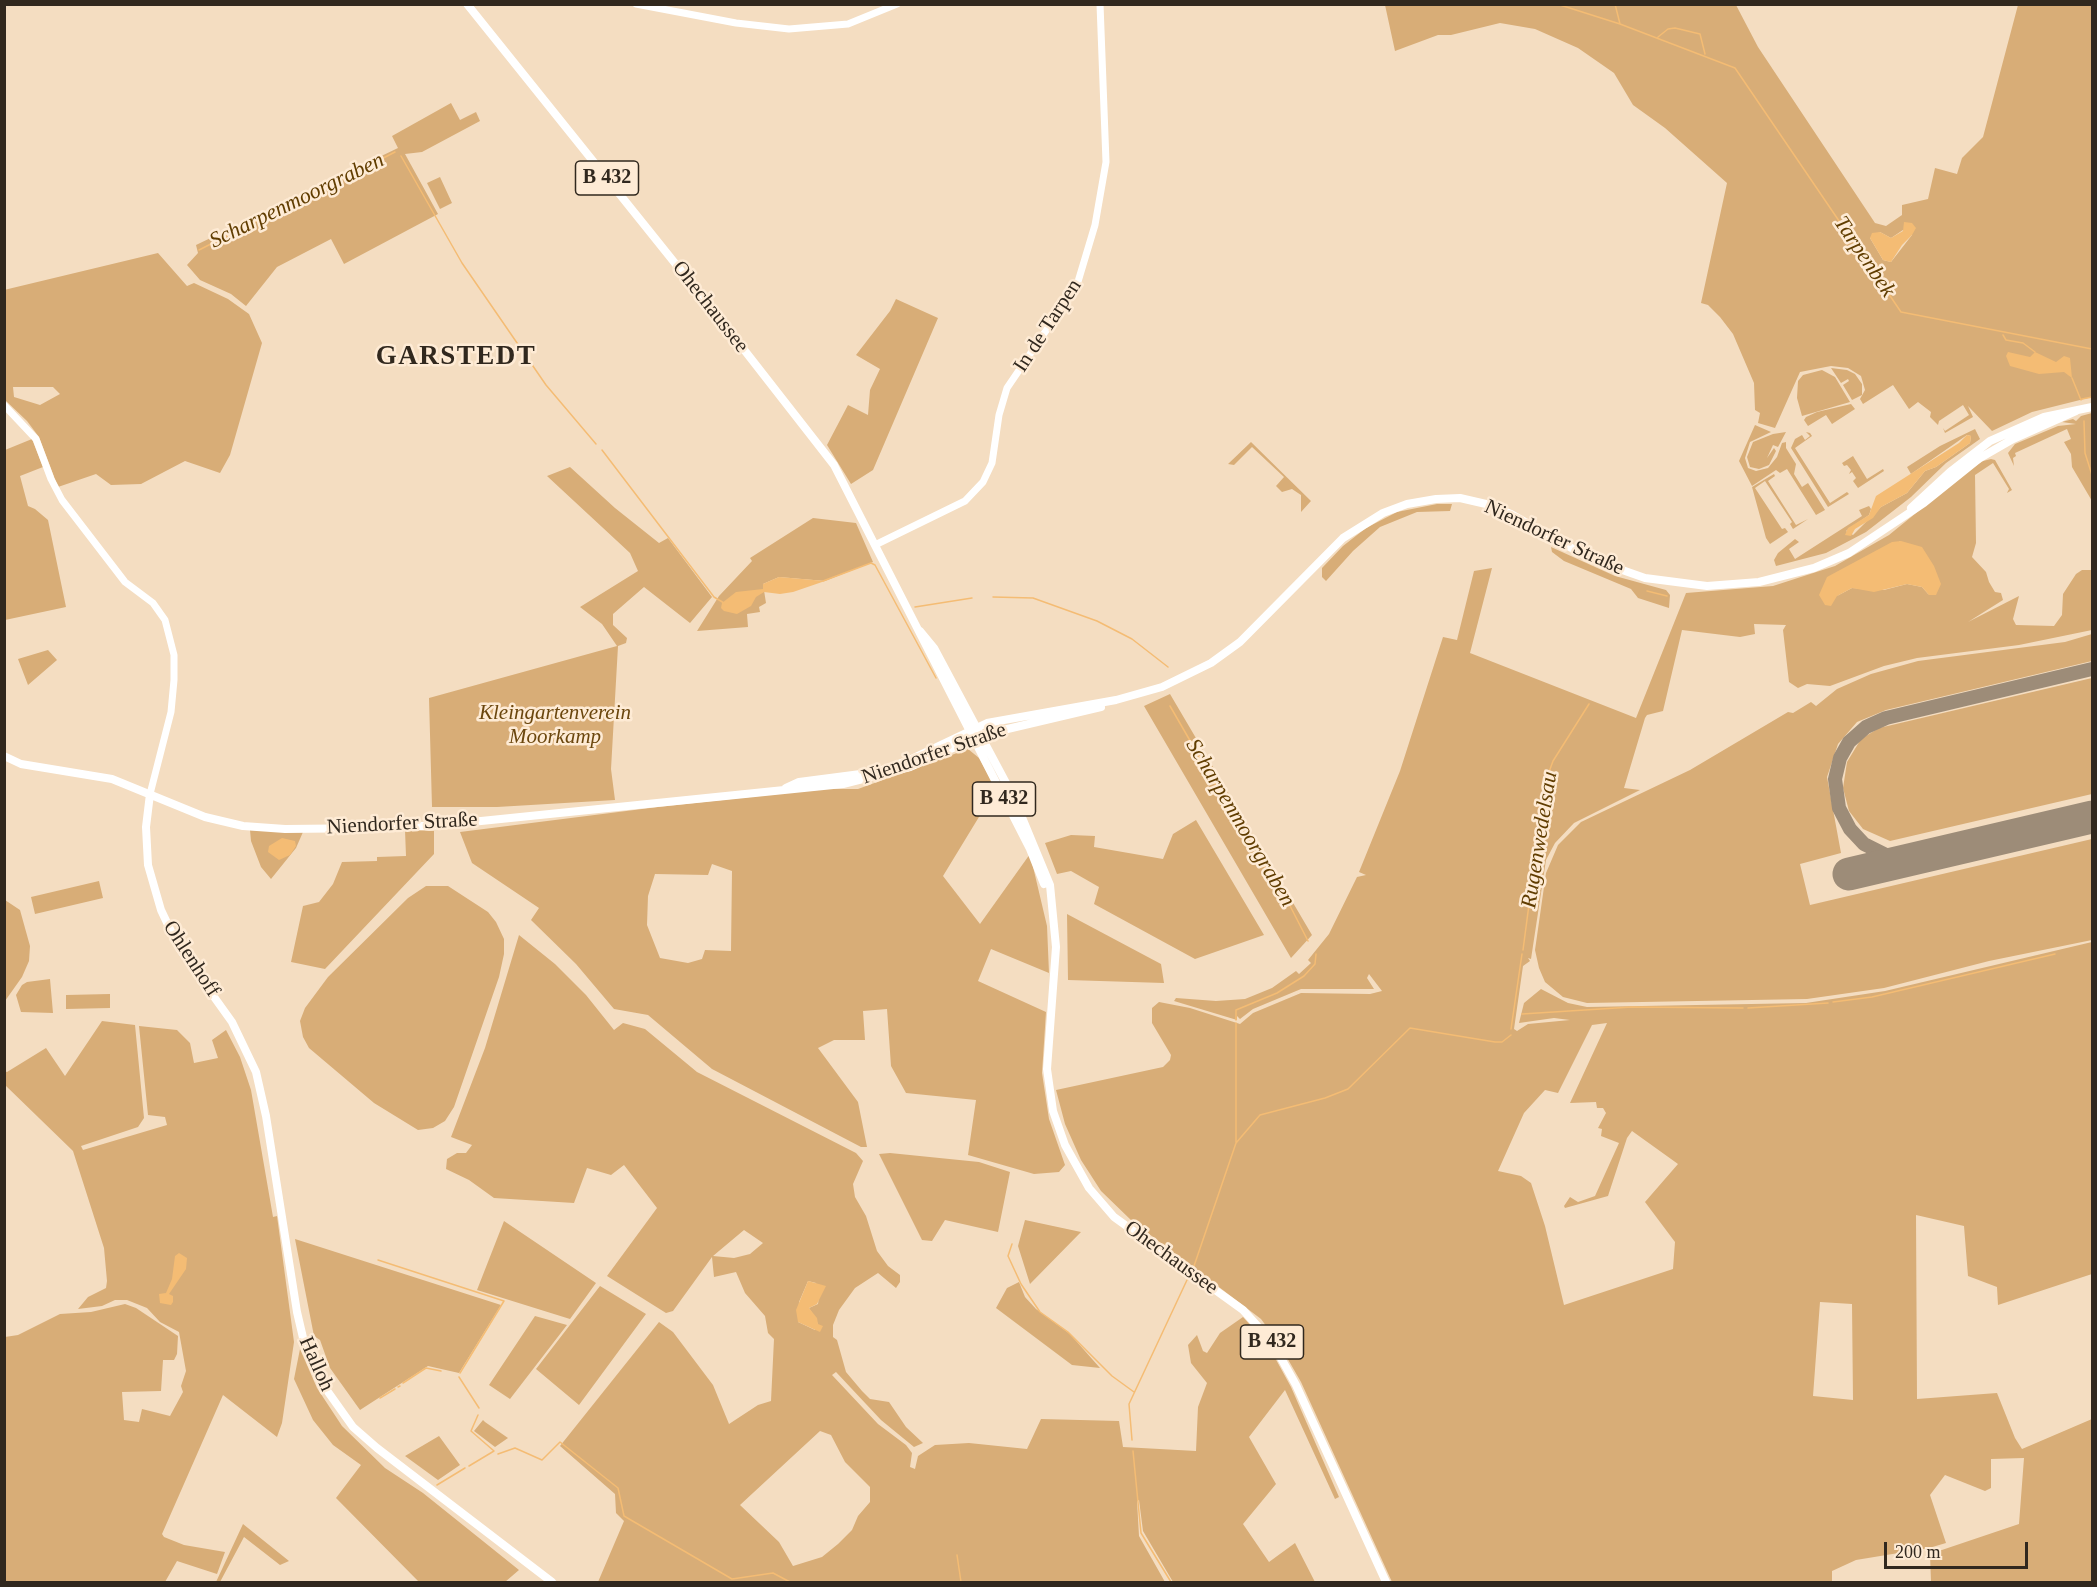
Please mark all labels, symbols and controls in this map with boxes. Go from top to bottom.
water label: Scharpenmoorgraben [205,147,389,255]
road number: B 432 [576,161,638,195]
water label: Tarpenbek [1827,211,1901,303]
street label: Ohechaussee [666,256,754,358]
street label: In de Tarpen [1009,275,1087,377]
district label: GARSTEDT [376,341,536,373]
street label: Niendorfer Straße [1480,495,1628,581]
park label: Kleingartenverein Moorkamp [479,700,631,750]
street label: Niendorfer Straße [859,718,1009,790]
water label: Scharpenmoorgraben [1179,734,1301,912]
water label: Rugenwedelsau [1516,770,1564,910]
road number: B 432 [972,782,1036,816]
street label: Niendorfer Straße [326,807,478,841]
street label: Ohlenhoff [157,916,225,1002]
street label: Ohechaussee [1119,1216,1223,1300]
road number: B 432 [1240,1325,1304,1359]
street label: Halloh [293,1333,339,1395]
scale bar [1887,1530,2031,1568]
text: 200 m [1895,1542,1941,1562]

